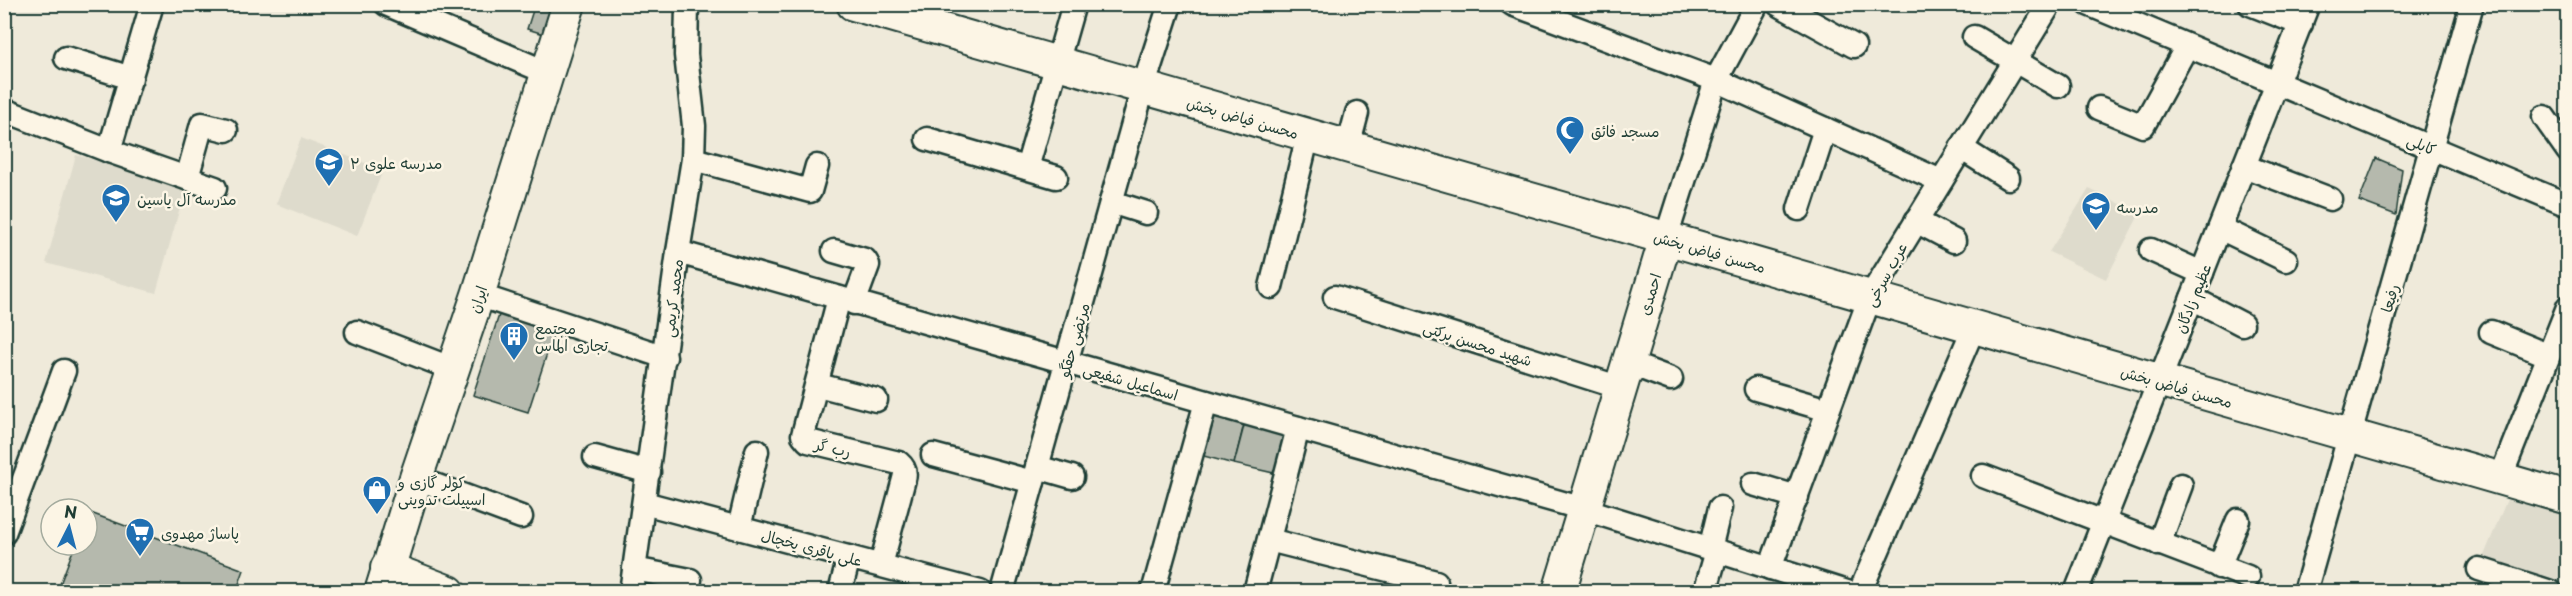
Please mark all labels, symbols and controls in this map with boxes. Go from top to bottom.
street label: محسن فیاض بخش [1184,90,1302,144]
mosque icon: مسجد فائق [1554,114,1586,156]
place label: مسجد فائق [1591,119,1659,142]
street label: کابلی [2404,128,2440,160]
school or university icon: مدرسه علوی ۲ [313,146,345,188]
place label: مدرسه علوی ۲ [350,151,442,174]
school or university icon: مدرسه آل یاسین [100,182,132,224]
place label: مدرسه آل یاسین [137,187,237,210]
school or university icon: مدرسه [2080,190,2112,232]
place label: مدرسه [2117,195,2158,218]
street label: محسن فیاض بخش [1651,224,1769,278]
street label: عرب سرخی [1858,238,1912,310]
street label: محمد کریمی [656,257,688,339]
street label: عظیم زادگان [2168,260,2218,337]
street label: احمدی [1632,270,1666,318]
street label: رفیعا [2374,281,2404,315]
street label: ایران [462,282,492,316]
street label: مرتضی حقگو [1051,300,1095,381]
street label: شهید محسن برکتی [1421,315,1535,371]
place label: مجتمع تجاری الماس [535,316,609,356]
building icon: مجتمع تجاری الماس [498,320,530,362]
street label: اسماعیل شفیعی [1081,356,1181,406]
street label: محسن فیاض بخش [2118,359,2236,413]
street label: رب گر [811,431,853,462]
place label: کولر گازی و اسپیلت تدوینی [397,470,486,510]
shop icon: کولر گازی و اسپیلت تدوینی [361,474,393,516]
north arrow [39,497,99,557]
text: N [63,498,78,524]
supermarket icon: پاساژ مهدوی [124,516,156,558]
place label: پاساژ مهدوی [161,521,239,544]
street label: علی باقری یخچال [759,522,865,572]

